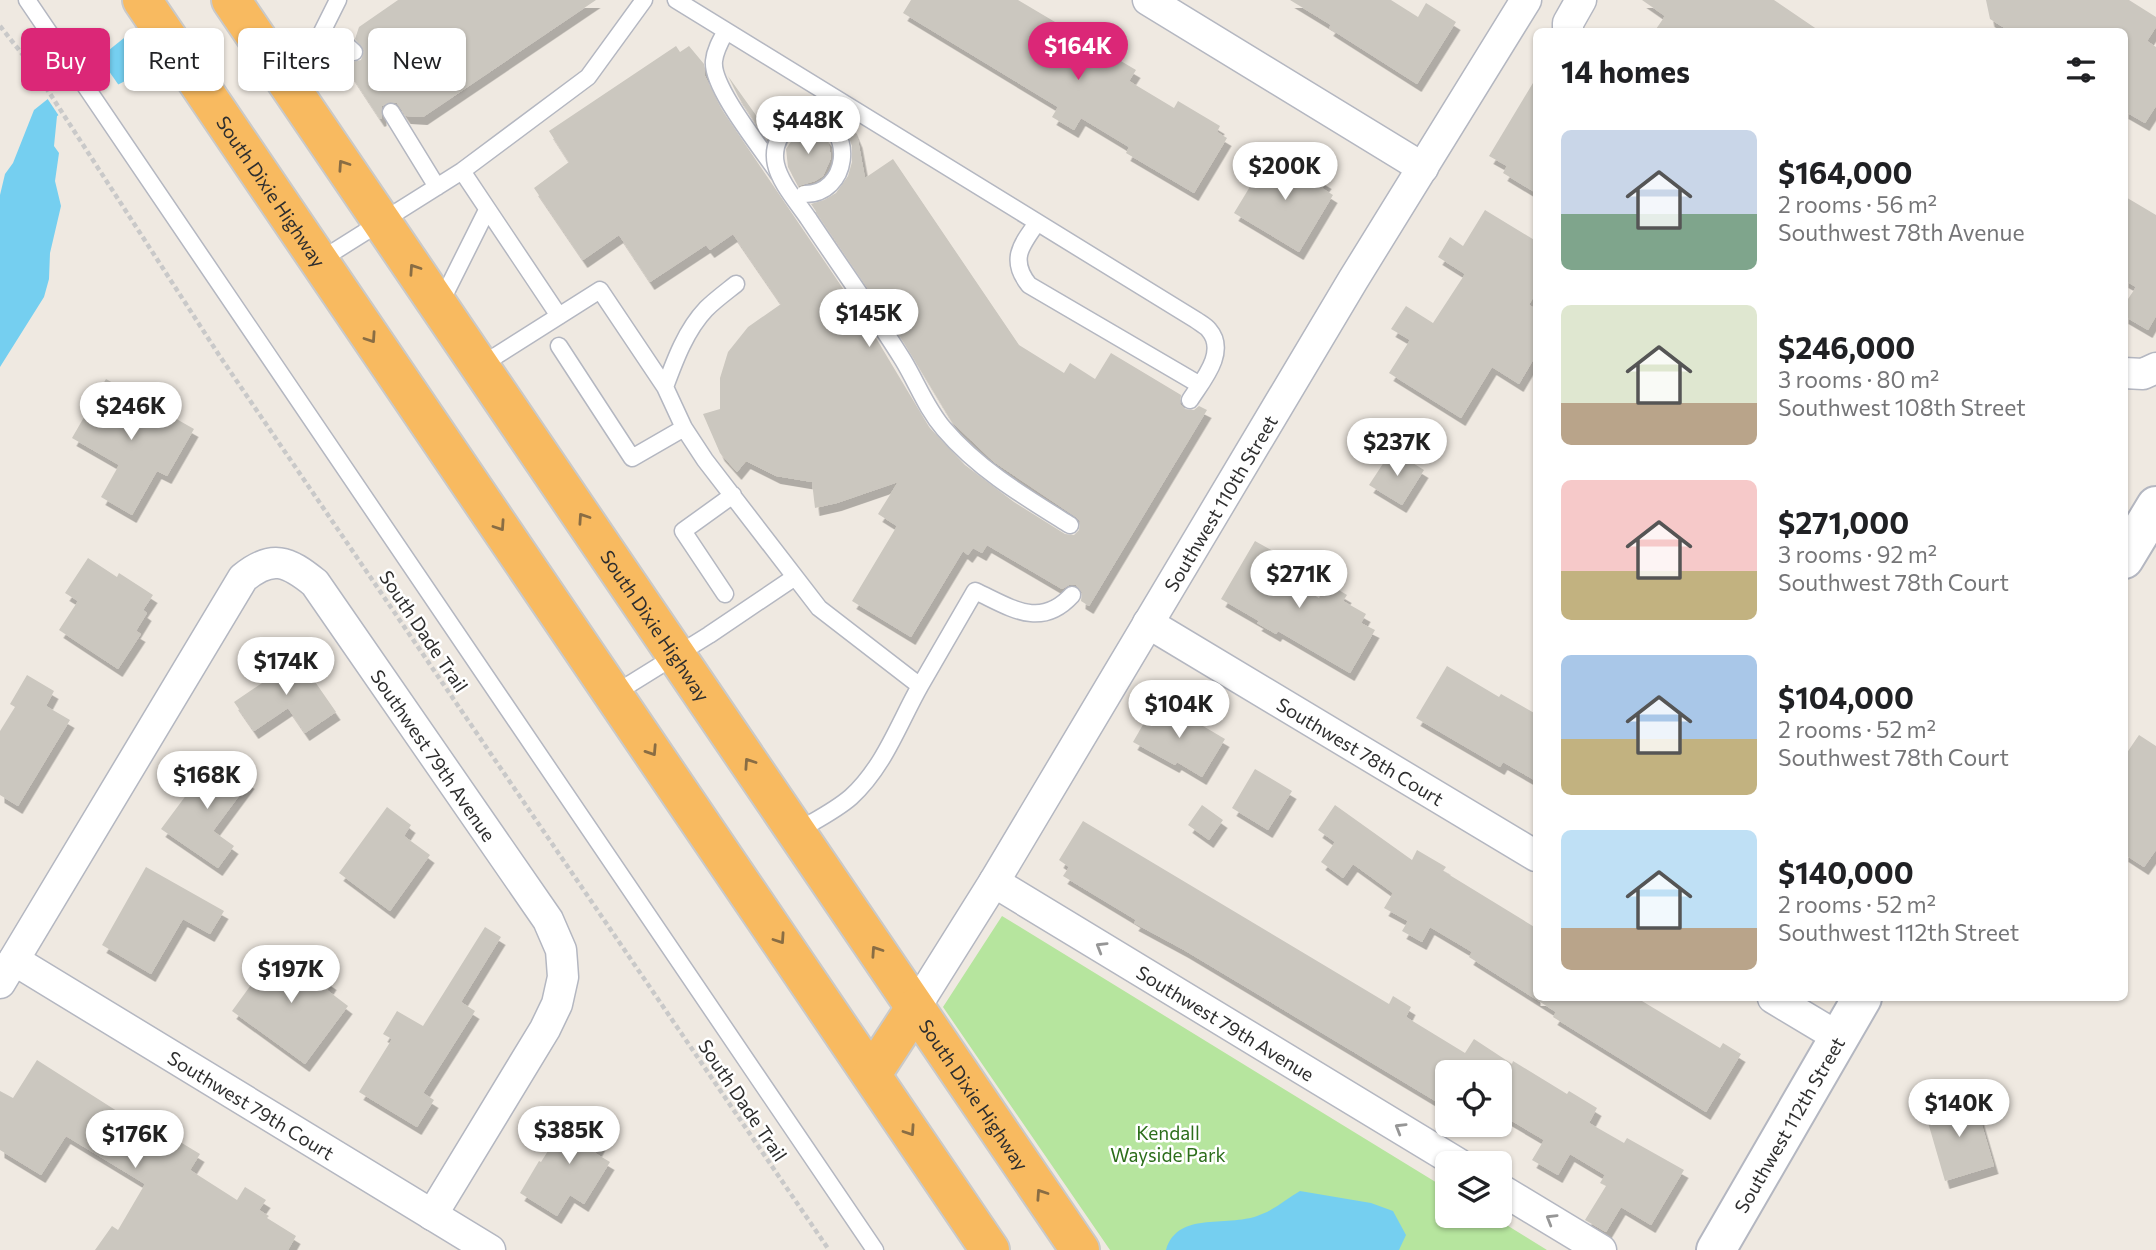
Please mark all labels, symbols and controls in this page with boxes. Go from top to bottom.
pin: $164K [1029,22,1127,82]
chip: Buy [21,28,110,91]
chip: Rent [124,28,224,91]
chip: Filters [238,28,354,91]
chip: New [368,28,466,91]
text: $164K [1044,31,1112,59]
icon: filters [2062,51,2100,89]
text: 14 homes [1561,52,1690,89]
pin: $448K [759,96,857,156]
text: $448K [772,105,844,133]
street label: South Dixie Highway [212,111,331,271]
pin: $200K [1236,142,1334,202]
text: $200K [1249,151,1321,179]
text: $164,000 [1778,153,1913,190]
icon: home [1617,158,1701,242]
one-way arrow [339,160,351,173]
text: 2 rooms · 56 m² [1778,190,1937,218]
text: Southwest 78th Avenue [1778,218,2025,246]
one-way arrow [410,264,422,277]
pin: $145K [820,290,918,349]
text: $145K [835,298,903,326]
text: $246,000 [1778,328,1915,365]
one-way arrow [363,330,376,343]
icon: home [1617,333,1701,417]
text: 3 rooms · 80 m² [1778,365,1939,393]
pin: $246K [82,382,180,442]
text: $246K [96,391,166,419]
text: Southwest 108th Street [1778,393,2026,421]
street label: Southwest 110th Street [1159,410,1282,595]
pin: $237K [1348,419,1446,478]
text: $237K [1363,427,1431,455]
text: $271,000 [1778,503,1909,540]
icon: home [1617,508,1701,592]
one-way arrow [579,513,591,526]
one-way arrow [492,518,504,531]
text: 3 rooms · 92 m² [1778,540,1937,568]
street label: South Dixie Highway [596,545,715,706]
pin: $271K [1250,550,1348,610]
text: $271K [1266,559,1332,587]
street label: South Dade Trail [375,566,473,696]
text: Southwest 78th Court [1778,568,2009,596]
pin: $174K [237,638,335,697]
text: $174K [253,646,319,674]
street label: Southwest 79th Avenue [367,665,501,845]
text: $104,000 [1778,678,1914,715]
pin: $104K [1130,680,1228,740]
icon: home [1617,683,1701,767]
text: $104K [1144,689,1214,717]
street label: Southwest 78th Court [1273,692,1448,810]
text: 2 rooms · 52 m² [1778,715,1936,743]
one-way arrow [644,743,657,756]
text: Southwest 78th Court [1778,743,2009,771]
pin: $168K [158,752,256,811]
one-way arrow [745,758,757,771]
text: $168K [173,760,241,788]
text: $140,000 [1778,853,1914,890]
icon: home [1617,858,1701,942]
text: 2 rooms · 52 m² [1778,890,1936,918]
text: Southwest 112th Street [1778,918,2019,946]
one-way arrow [772,931,784,944]
one-way arrow [1096,943,1109,956]
pin: $197K [242,946,340,1005]
one-way arrow [872,946,885,959]
text: $197K [258,954,324,982]
street label: Southwest 79th Avenue [1133,960,1319,1085]
street label: South Dixie Highway [915,1014,1034,1175]
street label: Southwest 112th Street [1729,1032,1849,1217]
street label: South Dade Trail [694,1035,792,1165]
street label: Southwest 79th Court [164,1045,339,1164]
map controls [1435,1060,1512,1228]
button: locate [1435,1060,1512,1137]
pin: $140K [1910,1080,2008,1139]
text: $140K [1924,1088,1994,1116]
pin: $385K [520,1106,618,1166]
pin: $176K [86,1110,184,1170]
text: $385K [534,1115,604,1143]
text: $176K [102,1119,168,1147]
park label: Kendall Wayside Park [1110,1121,1226,1166]
one-way arrow [902,1123,914,1136]
one-way arrow [1395,1124,1408,1137]
button: layers [1435,1151,1512,1228]
one-way arrow [1036,1188,1049,1201]
one-way arrow [1545,1215,1558,1228]

